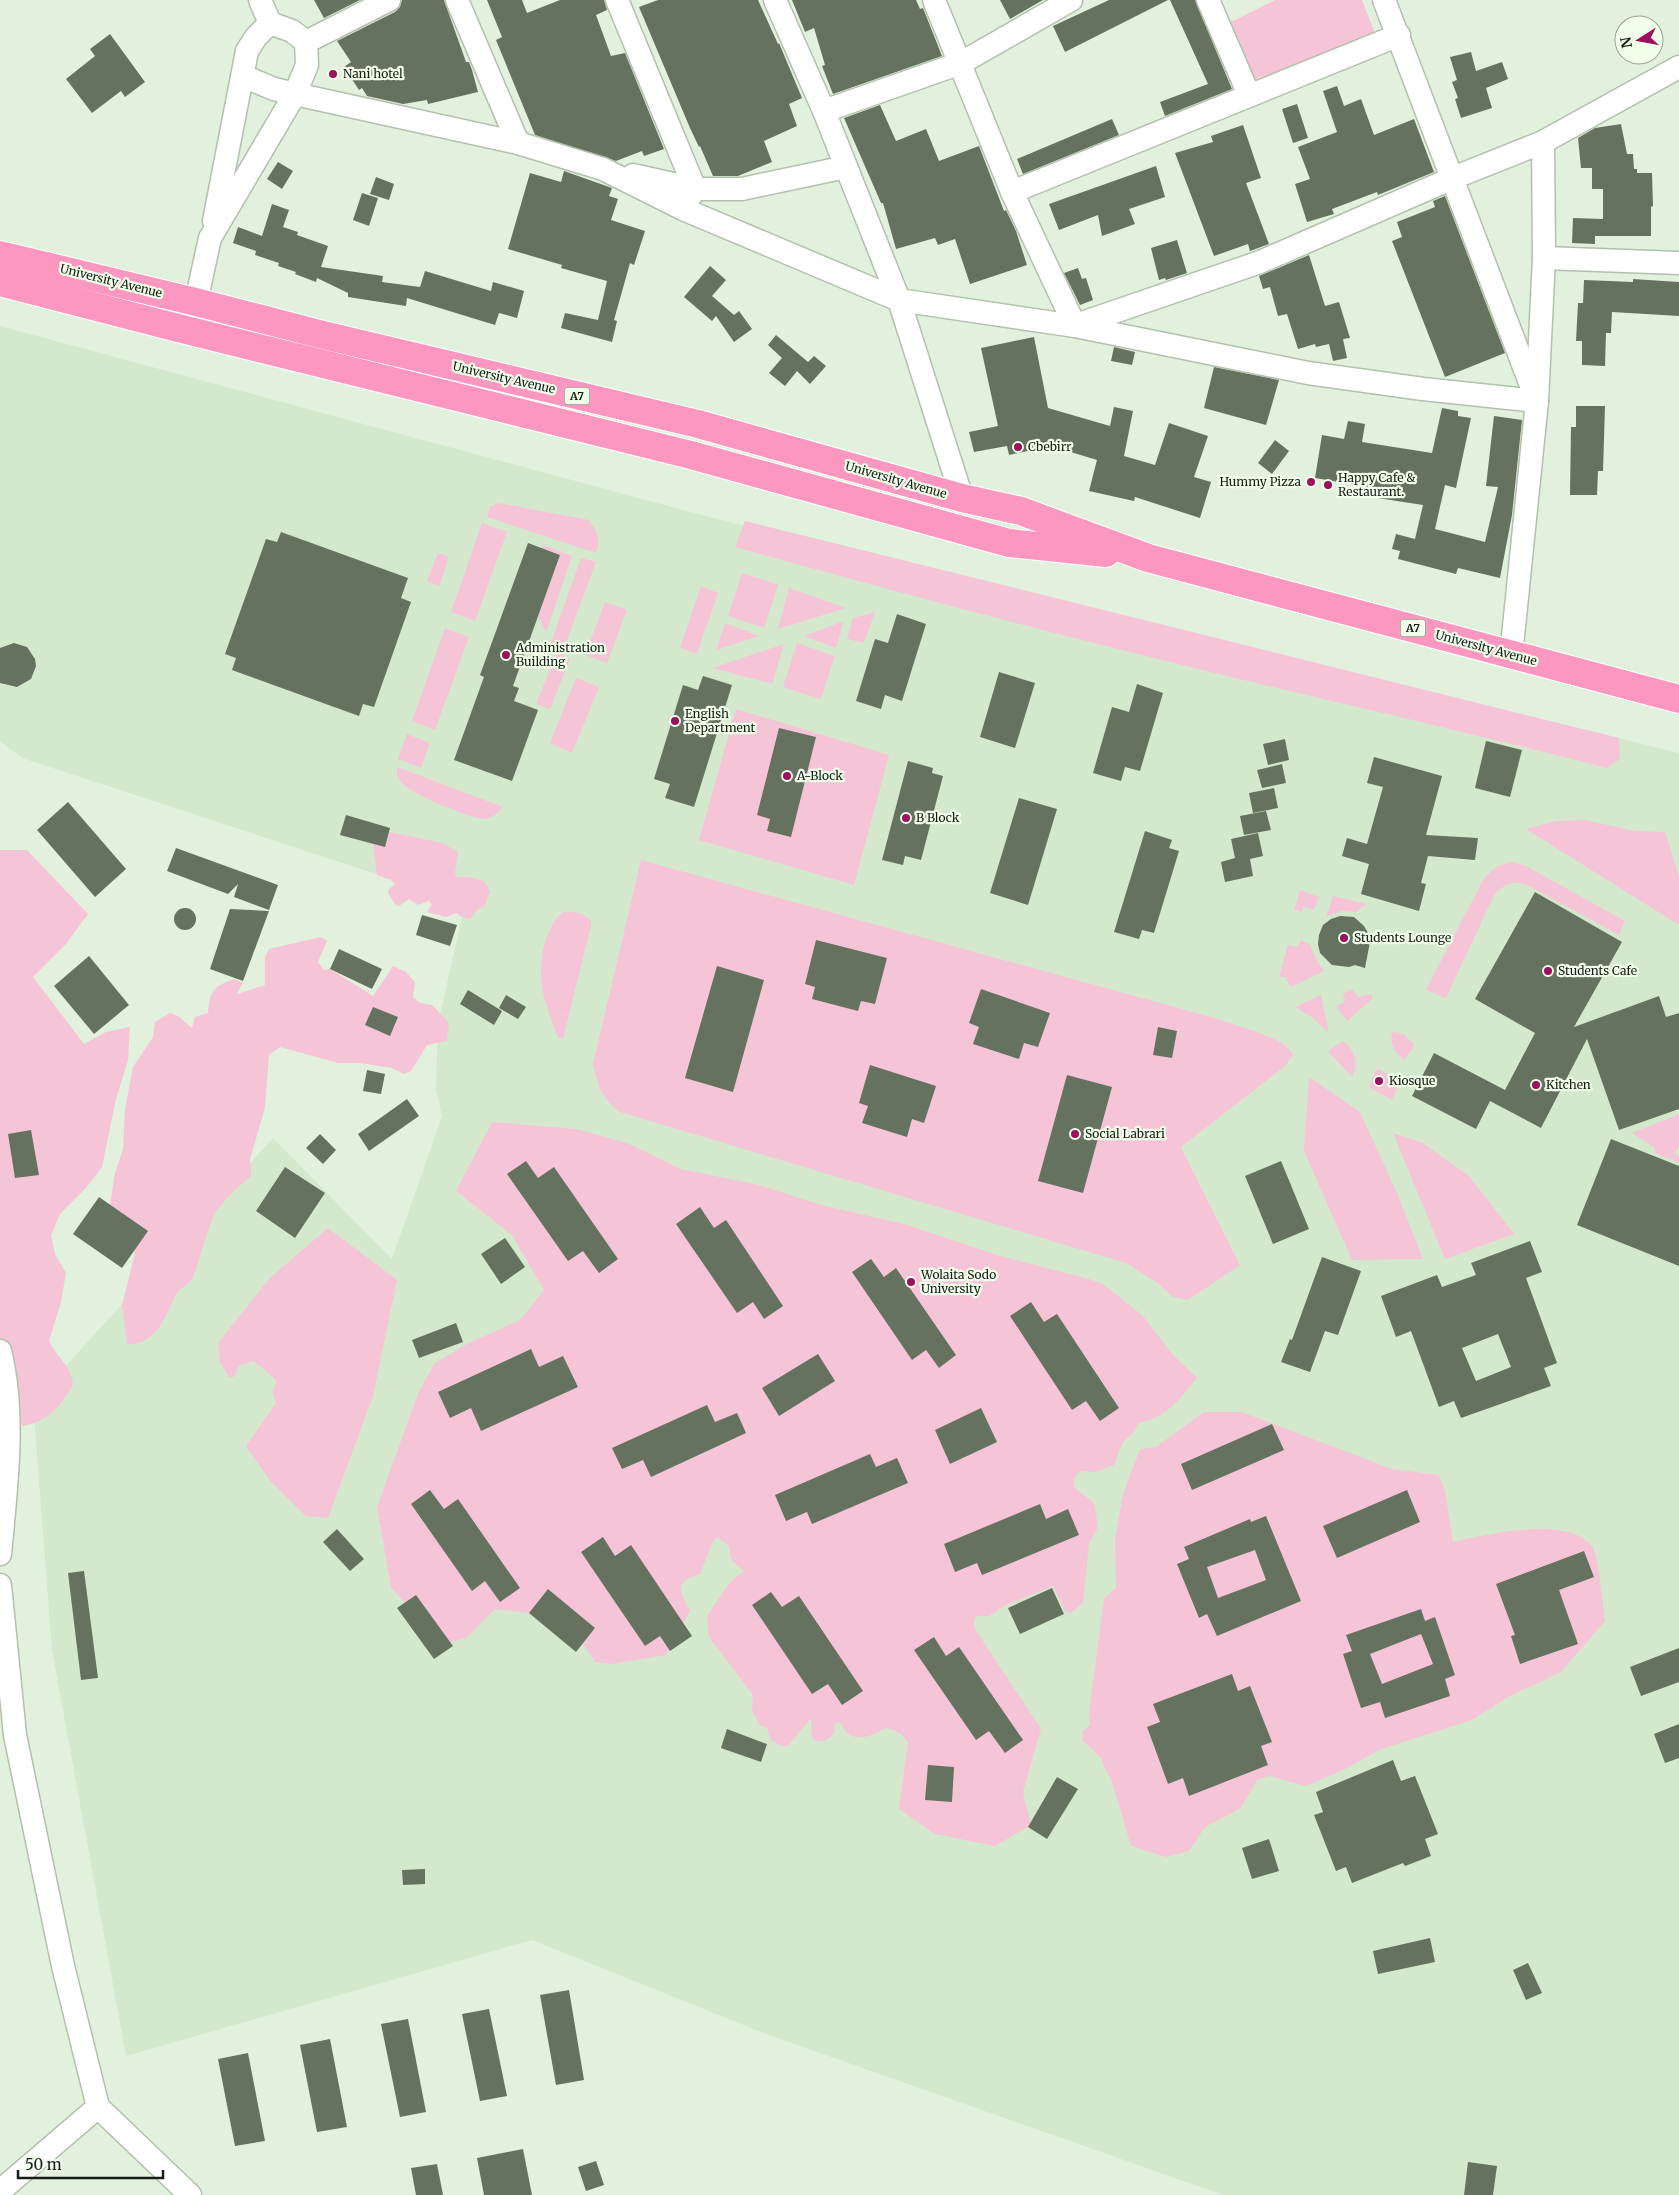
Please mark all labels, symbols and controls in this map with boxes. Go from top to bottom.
north arrow [1614,15,1664,65]
text: N [1616,35,1636,50]
place label: Nani hotel [343,66,403,81]
marker: Nani hotel [327,68,339,80]
street label: University Avenue [59,261,164,300]
street label: University Avenue [451,358,557,397]
road number: A7 [564,388,590,404]
place label: Cbebirr [1028,439,1072,454]
marker: Cbebirr [1012,441,1024,453]
street label: University Avenue [844,458,949,501]
place label: Happy Cafe & Restaurant. [1338,470,1415,499]
place label: Hummy Pizza [1220,474,1302,489]
marker: Hummy Pizza [1305,476,1317,488]
marker: Happy Cafe & Restaurant. [1322,479,1334,491]
road number: A7 [1400,620,1426,636]
street label: University Avenue [1434,627,1539,668]
place label: Administration Building [515,640,605,669]
marker: Administration Building [500,649,512,661]
place label: English Department [685,706,756,735]
marker: English Department [669,715,681,727]
place label: A-Block [796,768,843,783]
marker: A-Block [781,770,793,782]
place label: B Block [916,810,960,825]
marker: B Block [900,812,912,824]
place label: Students Lounge [1354,930,1451,945]
marker: Students Lounge [1338,932,1350,944]
place label: Students Cafe [1558,963,1637,978]
marker: Students Cafe [1542,965,1554,977]
place label: Kiosque [1389,1073,1435,1088]
marker: Kiosque [1373,1075,1385,1087]
place label: Kitchen [1546,1077,1591,1092]
marker: Kitchen [1530,1079,1542,1091]
place label: Social Labrari [1085,1126,1165,1141]
marker: Social Labrari [1069,1128,1081,1140]
place label: Wolaita Sodo University [920,1267,996,1296]
marker: Wolaita Sodo University [905,1276,917,1288]
scale bar [18,2148,162,2180]
text: 50 m [25,2155,62,2174]

